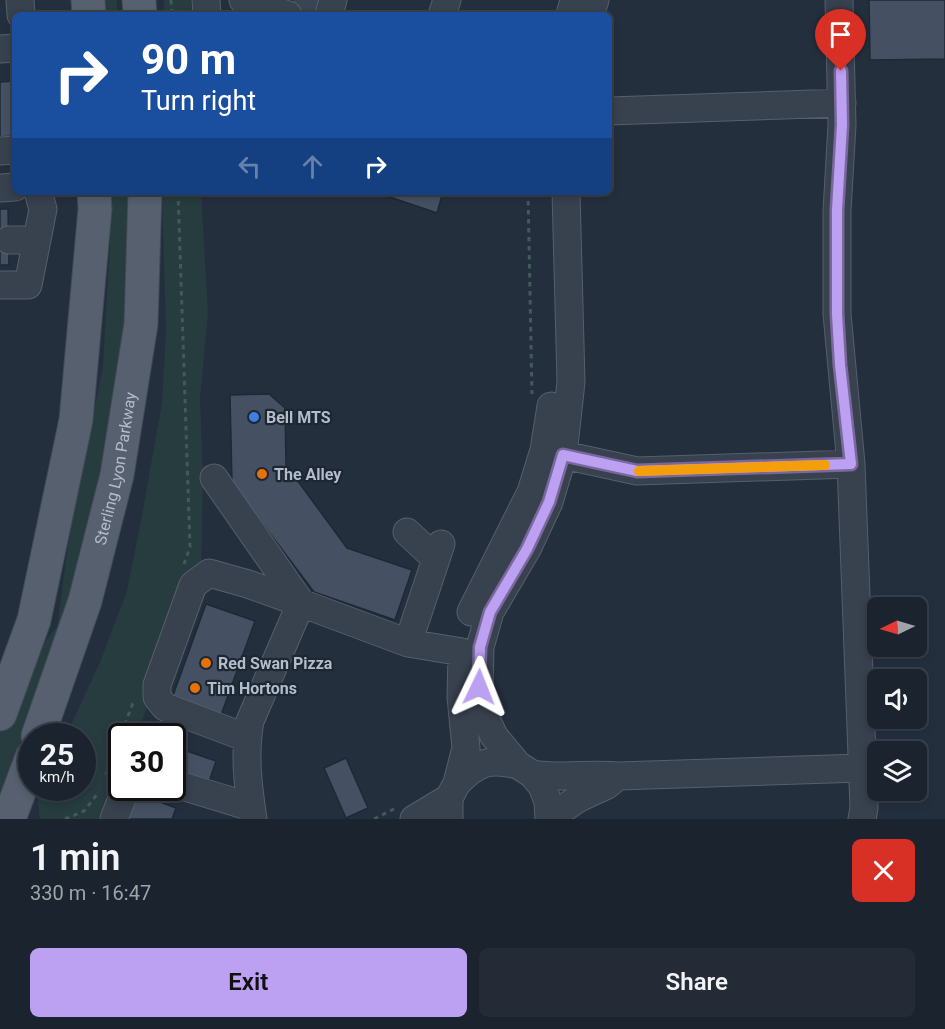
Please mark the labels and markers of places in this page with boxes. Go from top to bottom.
pin [815,9,866,71]
place label: Bell MTS [266,408,331,427]
marker: Bell MTS [247,410,261,424]
place label: The Alley [274,465,342,484]
marker: The Alley [255,467,269,481]
place label: Red Swan Pizza [218,654,333,673]
marker: Red Swan Pizza [199,656,213,670]
place label: Tim Hortons [207,679,297,698]
marker: Tim Hortons [188,681,202,695]

